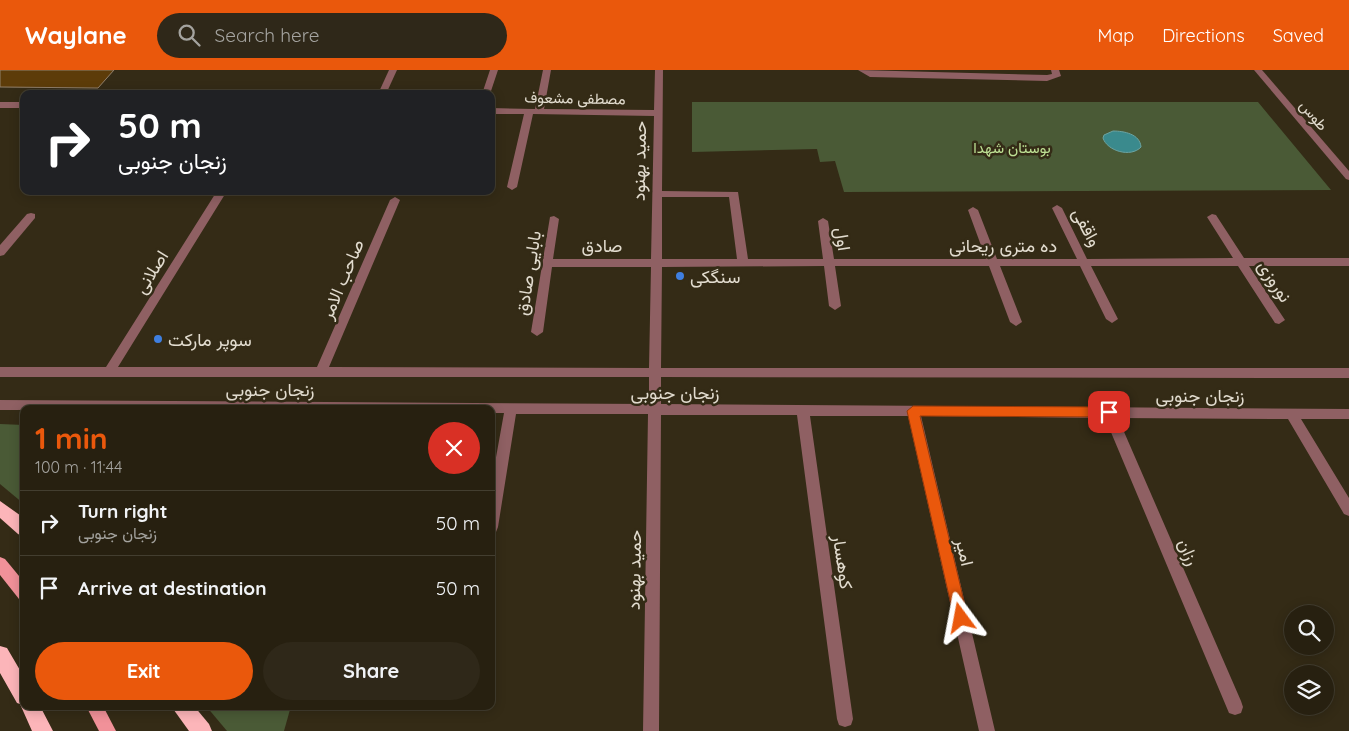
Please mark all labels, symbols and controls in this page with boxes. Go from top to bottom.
search box [157,13,507,58]
text: Waylane [25,20,127,50]
icon: search [175,21,203,49]
text: Search here [215,23,319,47]
text: Map [1097,24,1134,47]
text: Directions [1162,24,1245,47]
text: Saved [1273,24,1324,47]
street label: مصطفی مشعوف [524,88,626,109]
street label: طوس [1295,96,1332,135]
text: 50 m [118,103,202,147]
icon: right [35,110,100,175]
street label: حمید بهنود [627,121,651,201]
park label: بوستان شهدا [973,138,1051,157]
text: زنجان جنوبی [118,147,227,175]
street label: واقفی [1067,203,1107,251]
street label: اول [830,226,856,252]
street label: بابایی صادق [510,229,546,317]
street label: صادق [582,234,622,257]
street label: ده متری ریحانی [949,234,1057,257]
street label: صاحب الامر [315,236,369,323]
street label: اصلانی [129,246,173,298]
street label: نوروزی [1253,255,1297,307]
place label: سنگکی [690,265,740,288]
marker: سنگکی [674,270,686,282]
place label: سوپر مارکت [168,328,252,352]
marker: سوپر مارکت [152,333,164,345]
street label: زنجان جنوبی [226,378,314,401]
street label: زنجان جنوبی [631,381,719,404]
street label: زنجان جنوبی [1156,384,1244,407]
pin [1088,391,1130,433]
icon: arrive [1095,398,1123,426]
text: 1 min [35,419,108,457]
button: close [428,422,480,474]
text: 100 m · 11:44 [35,457,122,477]
text: Turn right [78,499,167,523]
icon: right [35,509,63,537]
text: 50 m [436,511,480,535]
text: زنجان جنوبی [78,523,157,543]
street label: حمید بهنود [622,530,646,610]
street label: کوهسار [828,532,858,591]
street label: امیر [950,535,979,568]
street label: رزان [1173,535,1205,569]
icon: arrive [35,574,63,602]
text: Arrive at destination [78,576,267,600]
text: 50 m [436,576,480,600]
position arrow [934,591,986,643]
map controls [1284,605,1334,715]
button: search [1284,605,1334,655]
button: Exit [35,642,253,700]
button: Share [263,642,480,700]
button: layers [1284,665,1334,715]

